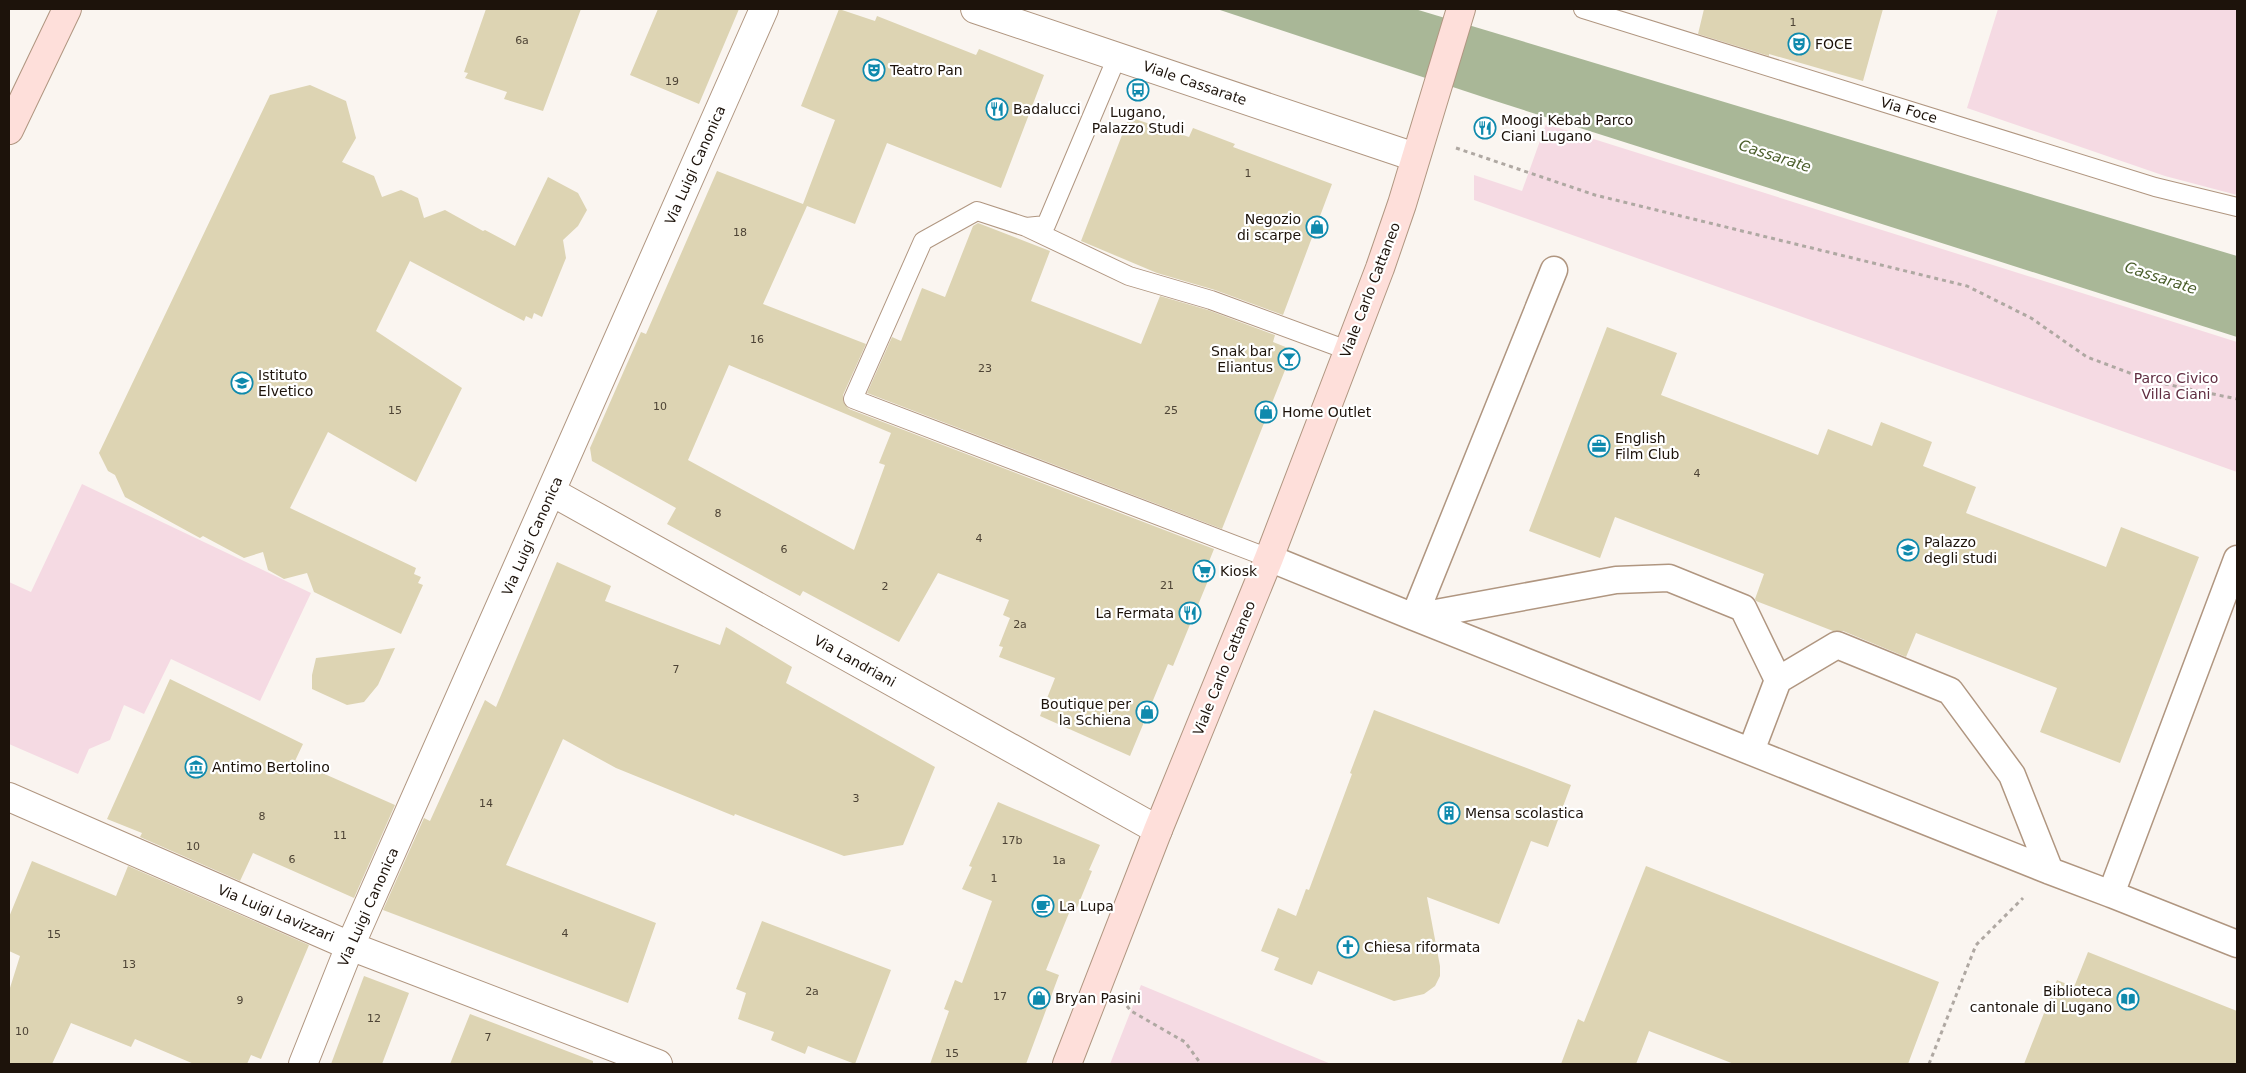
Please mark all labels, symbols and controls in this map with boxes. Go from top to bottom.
house number: 1 [1790,16,1797,29]
theatre icon: FOCE [1787,32,1811,56]
house number: 6a [515,34,529,47]
place label: FOCE [1815,36,1853,52]
theatre icon: Teatro Pan [862,58,886,82]
street label: Viale Cassarate [1141,58,1249,108]
place label: Teatro Pan [889,62,963,78]
house number: 19 [665,75,679,88]
bus stop icon: Lugano, Palazzo Studi [1126,78,1150,102]
street label: Via Foce [1879,94,1939,126]
restaurant icon: Badalucci [985,97,1009,121]
place label: Badalucci [1013,101,1081,117]
street label: Via Luigi Canonica [662,103,728,227]
place label: Lugano, Palazzo Studi [1092,104,1184,136]
place label: Moogi Kebab Parco Ciani Lugano [1501,112,1633,144]
restaurant icon: Moogi Kebab Parco Ciani Lugano [1473,116,1497,140]
water label: Cassarate [1737,136,1813,176]
house number: 1 [1245,167,1252,180]
place label: Negozio di scarpe [1237,211,1301,243]
shop icon: Negozio di scarpe [1305,215,1329,239]
street label: Viale Carlo Cattaneo [1337,220,1403,360]
house number: 18 [733,226,747,239]
water label: Cassarate [2123,258,2199,298]
house number: 16 [750,333,764,346]
place label: Snak bar Eliantus [1211,343,1273,375]
bar icon: Snak bar Eliantus [1277,347,1301,371]
house number: 23 [978,362,992,375]
place label: Istituto Elvetico [258,367,313,399]
park label: Parco Civico Villa Ciani [2134,370,2218,402]
school or university icon: Istituto Elvetico [230,371,254,395]
house number: 10 [653,400,667,413]
shop icon: Home Outlet [1254,400,1278,424]
house number: 15 [388,404,402,417]
house number: 25 [1164,404,1178,417]
place label: Home Outlet [1282,404,1372,420]
place label: English Film Club [1615,430,1679,462]
office icon: English Film Club [1587,434,1611,458]
house number: 4 [1694,467,1701,480]
street label: Via Luigi Canonica [499,474,565,598]
house number: 8 [715,507,722,520]
house number: 4 [976,532,983,545]
place label: Palazzo degli studi [1924,534,1997,566]
school or university icon: Palazzo degli studi [1896,538,1920,562]
house number: 6 [781,543,788,556]
supermarket icon: Kiosk [1192,559,1216,583]
place label: Kiosk [1220,563,1258,579]
house number: 21 [1160,579,1174,592]
house number: 2 [882,580,889,593]
street label: Viale Carlo Cattaneo [1190,598,1258,738]
restaurant icon: La Fermata [1178,601,1202,625]
place label: La Fermata [1095,605,1174,621]
house number: 2a [1013,618,1027,631]
street label: Via Landriani [811,632,899,690]
house number: 7 [673,663,680,676]
place label: Boutique per la Schiena [1040,696,1131,728]
shop icon: Boutique per la Schiena [1135,700,1159,724]
museum icon: Antimo Bertolino [184,755,208,779]
place label: Antimo Bertolino [212,759,330,775]
house number: 3 [853,792,860,805]
house number: 14 [479,797,493,810]
building icon: Mensa scolastica [1437,801,1461,825]
place label: Mensa scolastica [1465,805,1584,821]
house number: 8 [259,810,266,823]
house number: 11 [333,829,347,842]
house number: 17b [1002,834,1023,847]
house number: 10 [186,840,200,853]
street label: Via Luigi Canonica [335,845,401,969]
house number: 6 [289,853,296,866]
house number: 1a [1052,854,1066,867]
house number: 1 [991,872,998,885]
street label: Via Luigi Lavizzari [215,881,337,945]
cafe icon: La Lupa [1031,894,1055,918]
place label: La Lupa [1059,898,1114,914]
house number: 4 [562,927,569,940]
house number: 15 [47,928,61,941]
church icon: Chiesa riformata [1336,935,1360,959]
place label: Chiesa riformata [1364,939,1480,955]
house number: 13 [122,958,136,971]
place label: Biblioteca cantonale di Lugano [1970,983,2112,1015]
house number: 2a [805,985,819,998]
shop icon: Bryan Pasini [1027,986,1051,1010]
library icon: Biblioteca cantonale di Lugano [2116,987,2140,1011]
house number: 17 [993,990,1007,1003]
place label: Bryan Pasini [1055,990,1141,1006]
house number: 9 [237,994,244,1007]
house number: 12 [367,1012,381,1025]
house number: 10 [15,1025,29,1038]
house number: 7 [485,1031,492,1044]
house number: 15 [945,1047,959,1060]

